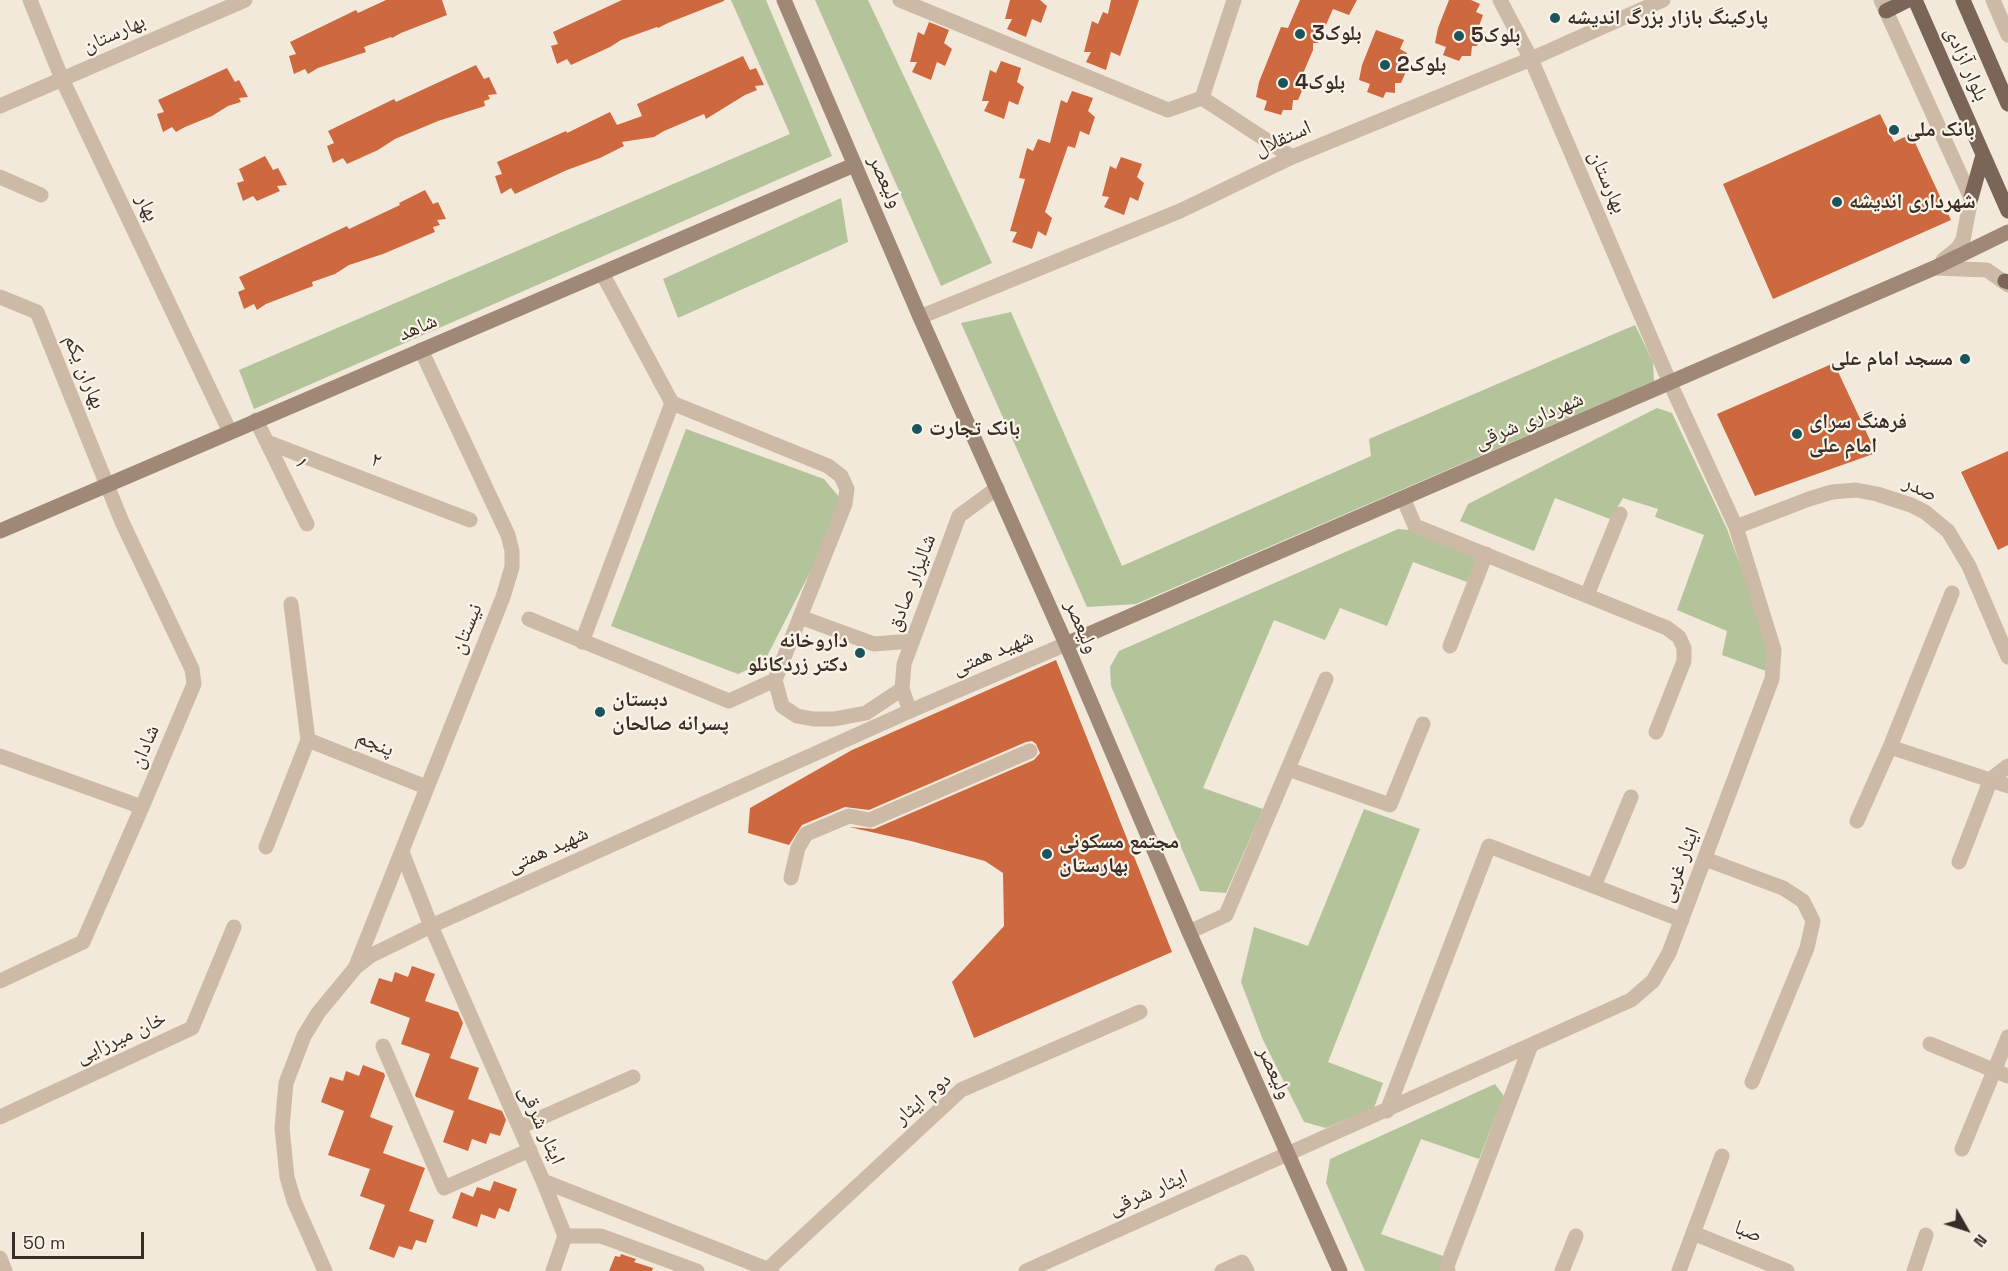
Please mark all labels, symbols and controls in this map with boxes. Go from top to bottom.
place label: پارکینگ بازار بزرگ اندیشه [1567,5,1768,31]
street label: بهارستان [79,9,149,59]
marker: پارکینگ بازار بزرگ اندیشه [1548,11,1562,25]
place label: بلوک3 [1312,21,1361,47]
place label: بلوک5 [1471,23,1520,49]
street label: بلوار آزادی [1938,23,1994,105]
marker: بلوک3 [1293,27,1307,41]
marker: بلوک5 [1452,29,1466,43]
place label: بلوک2 [1397,52,1446,78]
marker: بلوک2 [1378,58,1392,72]
place label: بلوک4 [1295,70,1345,96]
marker: بلوک4 [1276,76,1290,90]
street label: استقلال [1251,115,1315,163]
place label: بانک ملی [1906,117,1975,143]
marker: بانک ملی [1887,123,1901,137]
street label: بهارستان [1582,147,1632,217]
street label: ولیعصر [862,152,908,212]
place label: شهرداری اندیشه [1849,189,1976,215]
street label: بهار [130,190,164,226]
marker: شهرداری اندیشه [1830,195,1844,209]
street label: شاهد [395,309,441,347]
street label: بهاران یکم [58,331,110,413]
place label: مسجد امام علی [1831,346,1953,372]
marker: مسجد امام علی [1958,352,1972,366]
street label: شهرداری شرقی [1471,387,1587,455]
place label: فرهنگ سرای امام علی [1809,409,1907,459]
place label: بانک تجارت [929,416,1020,442]
marker: بانک تجارت [910,422,924,436]
marker: فرهنگ سرای امام علی [1790,427,1804,441]
street label: ۲ [367,448,385,474]
street label: ۱ [288,453,314,473]
street label: صدر [1899,470,1941,508]
street label: شالیزار صادق [882,531,942,635]
street label: ولیعصر [1059,597,1103,657]
street label: نيستان [445,600,489,658]
street label: شهید همتی [948,625,1038,681]
place label: داروخانه دکتر زردکانلو [747,628,848,678]
marker: داروخانه دکتر زردکانلو [853,646,867,660]
place label: دبستان پسرانه صالحان [612,687,729,737]
marker: دبستان پسرانه صالحان [593,705,607,719]
street label: شادان [125,721,165,773]
street label: پنجم [352,725,398,763]
street label: شهید همتی [504,821,592,879]
street label: ایثار غربی [1654,824,1706,906]
place label: مجتمع مسکونی بهارستان [1059,829,1179,879]
marker: مجتمع مسکونی بهارستان [1040,847,1054,861]
street label: خان میرزایی [72,1006,170,1070]
street label: ولیعصر [1251,1043,1297,1103]
street label: دوم ایثار [889,1067,957,1131]
street label: ایثار شرقی [512,1081,570,1169]
street label: ایثار شرقی [1104,1164,1192,1222]
north arrow [1936,1199,1996,1259]
street label: صبا [1730,1215,1766,1249]
scale bar [15,1220,147,1258]
text: N [1969,1230,1992,1251]
text: 50 m [23,1231,65,1254]

